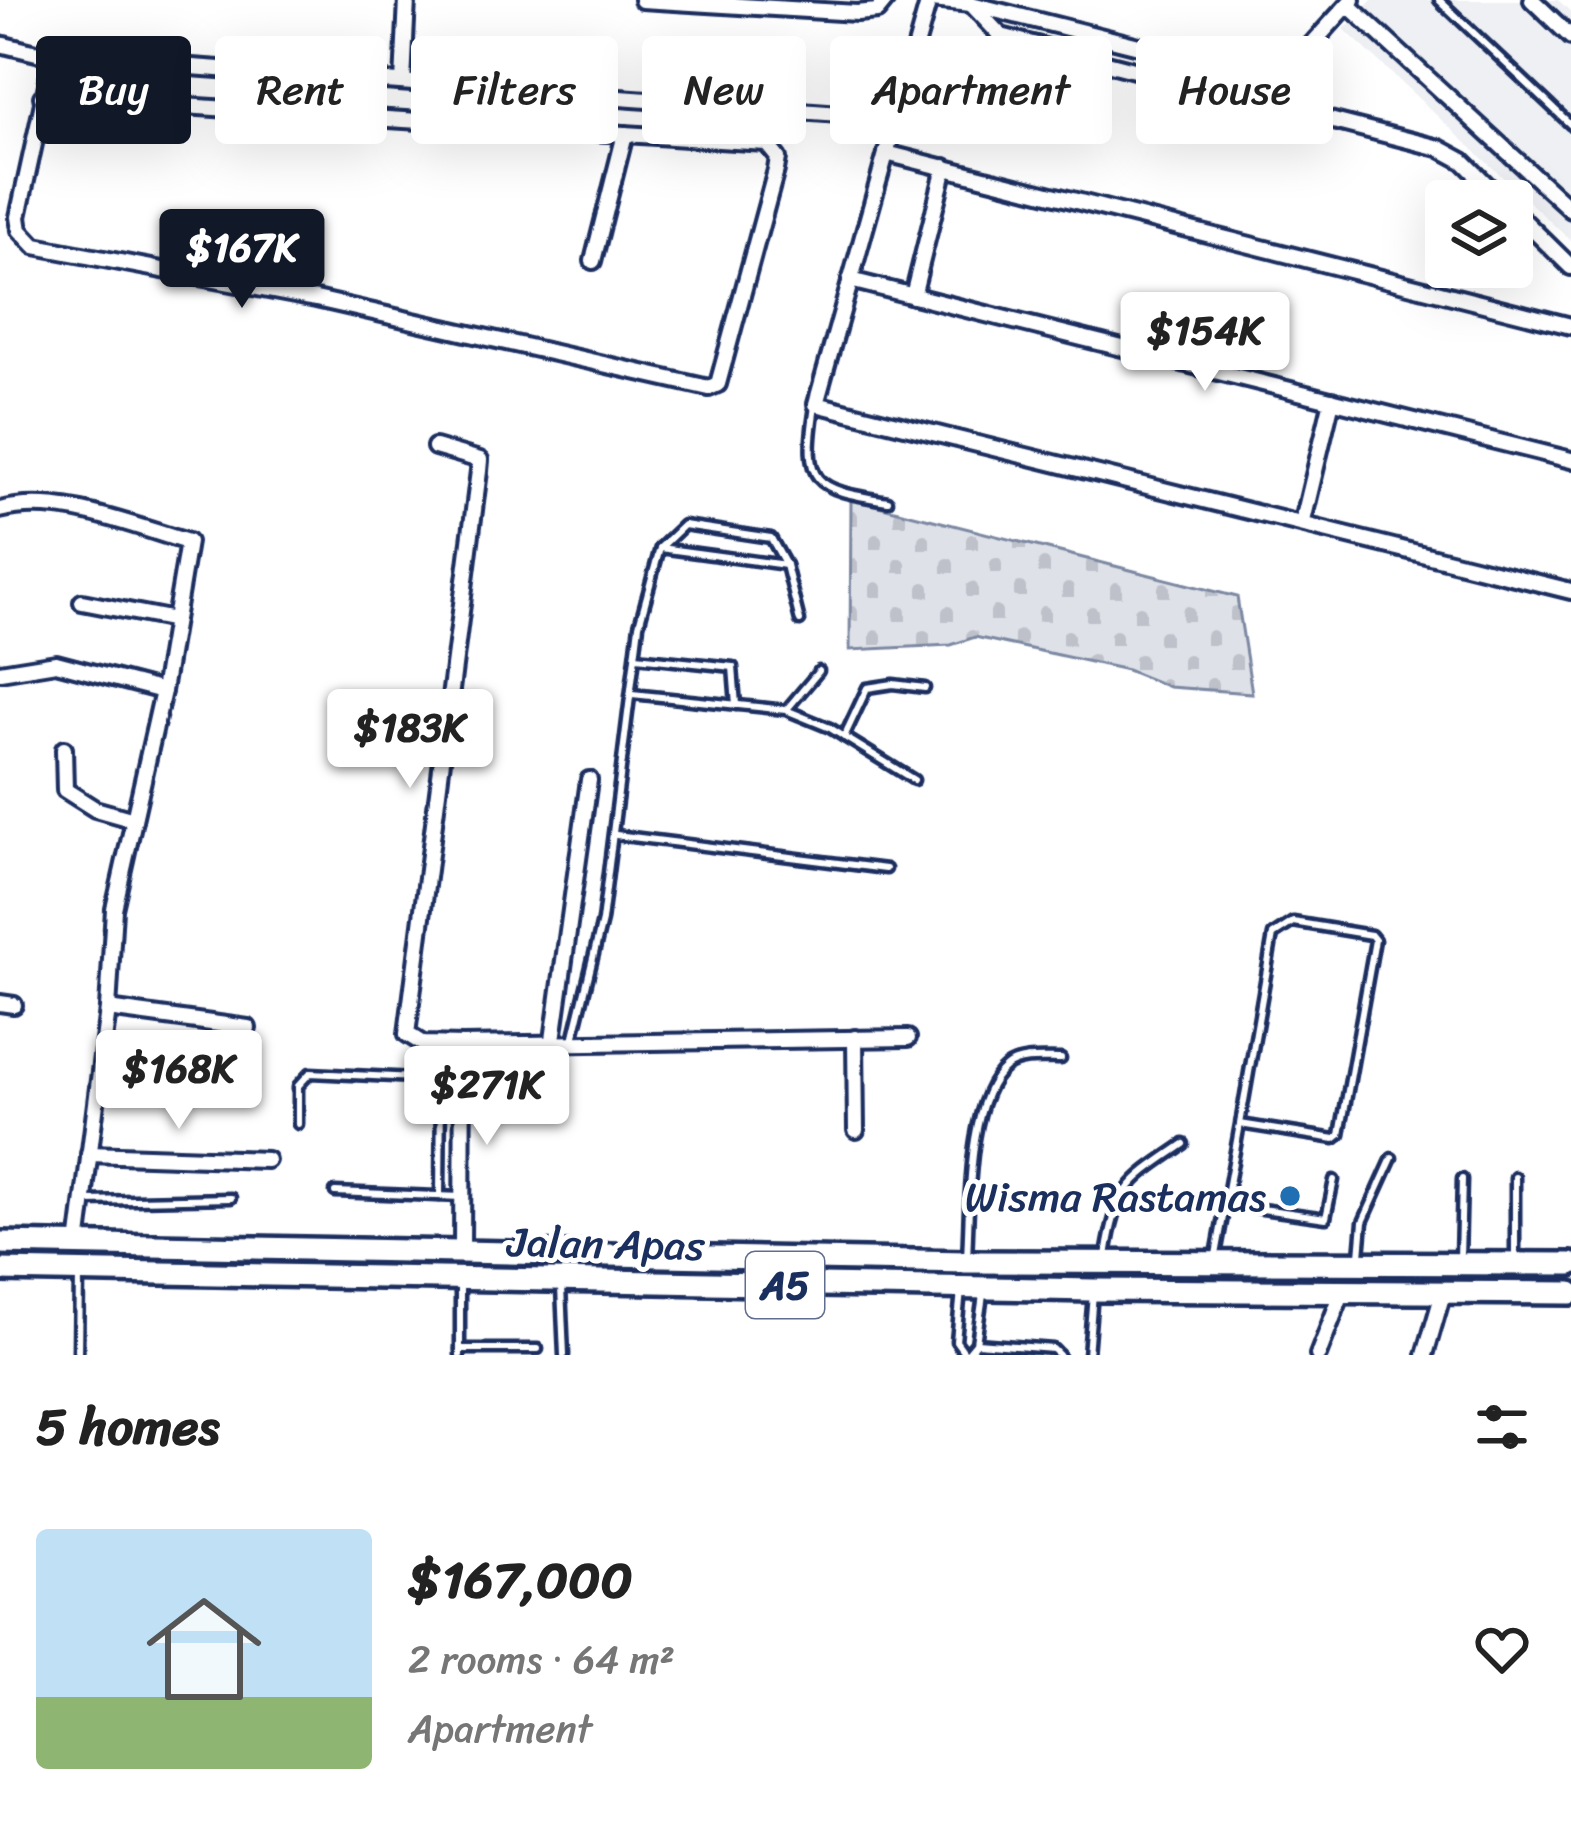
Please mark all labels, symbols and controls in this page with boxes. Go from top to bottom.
chip: Buy [36,36,191,144]
chip: Rent [215,36,387,144]
chip: Filters [411,36,618,144]
chip: New [642,36,806,144]
chip: Apartment [830,36,1112,144]
chip: House [1136,36,1333,144]
map controls [1425,180,1533,288]
button: layers [1425,180,1533,288]
pin: $167K [158,209,326,311]
text: $167K [186,213,298,282]
pin: $154K [1121,292,1289,394]
text: $154K [1148,296,1262,365]
pin: $183K [326,689,494,791]
text: $183K [354,693,466,762]
pin: $168K [95,1030,263,1132]
text: $168K [123,1034,235,1103]
pin: $271K [403,1046,571,1148]
text: $271K [431,1050,543,1119]
place label: Wisma Rastamas [965,1160,1267,1234]
marker: Wisma Rastamas [1277,1183,1303,1209]
street label: Jalan Apas [505,1205,706,1283]
road number: A5 [746,1252,824,1318]
text: 5 homes [36,1382,219,1472]
icon: filters [1469,1394,1535,1460]
text: $167,000 [408,1535,633,1625]
icon: home [132,1577,276,1721]
icon: heart [1469,1616,1535,1682]
text: 2 rooms · 64 m² [408,1625,675,1694]
text: Apartment [408,1694,592,1763]

